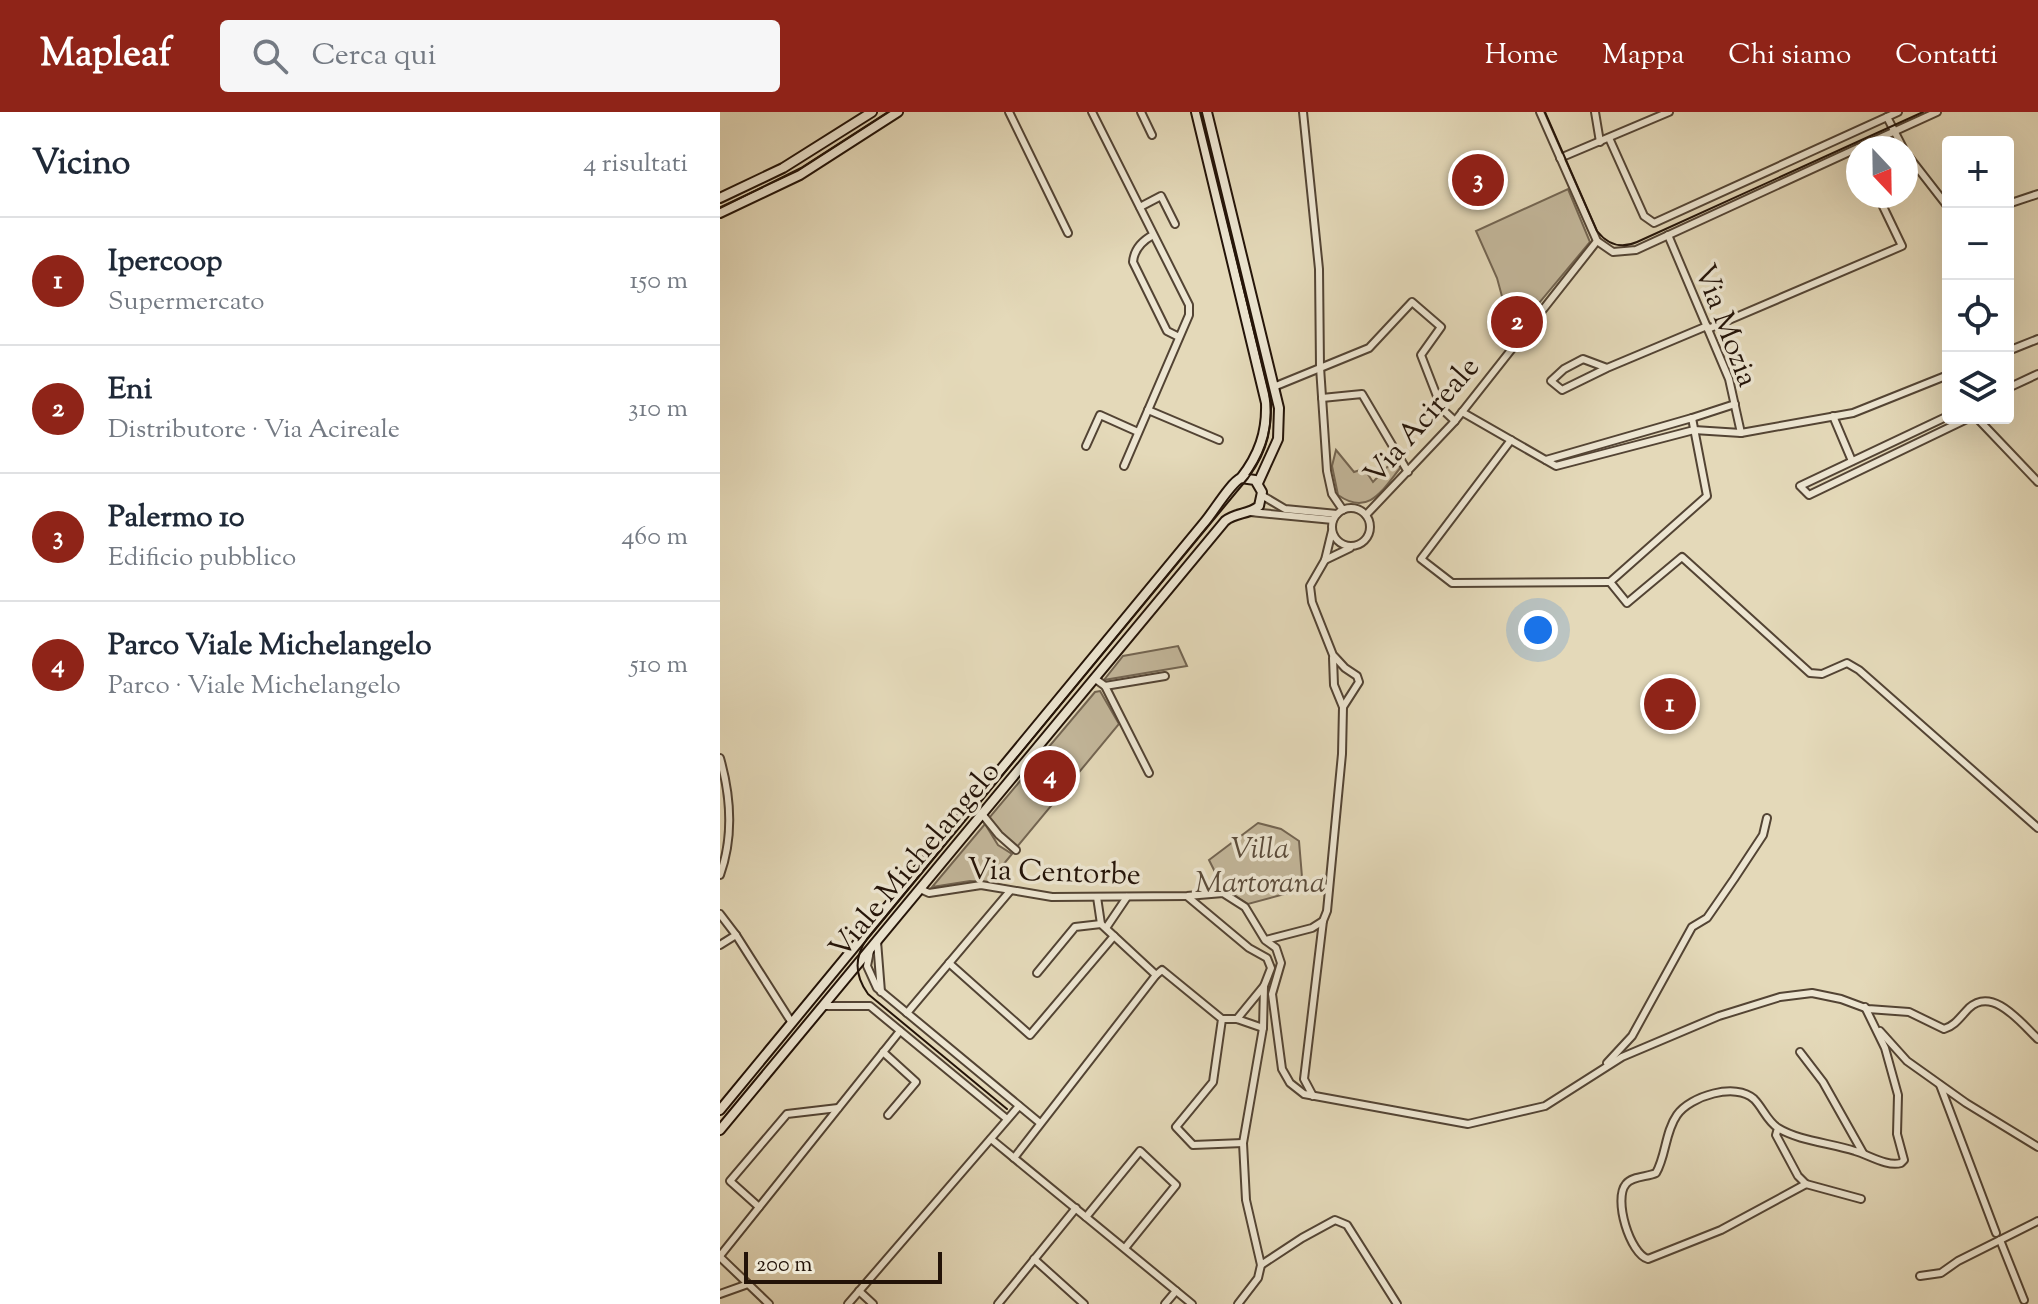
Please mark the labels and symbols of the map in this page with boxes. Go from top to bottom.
north arrow [1846,136,1918,208]
pin: 3 [1452,150,1504,210]
street label: Via Mozia [1682,258,1768,394]
pin: 2 [1491,292,1543,352]
street label: Via Acireale [1355,348,1491,495]
your location [1518,610,1558,650]
pin: 1 [1644,674,1696,734]
pin: 4 [1024,746,1076,806]
street label: Viale Michelangelo [820,753,1011,969]
park label: Villa Martorana [1195,829,1325,906]
street label: Via Centorbe [966,849,1142,898]
scale bar [744,1248,942,1284]

